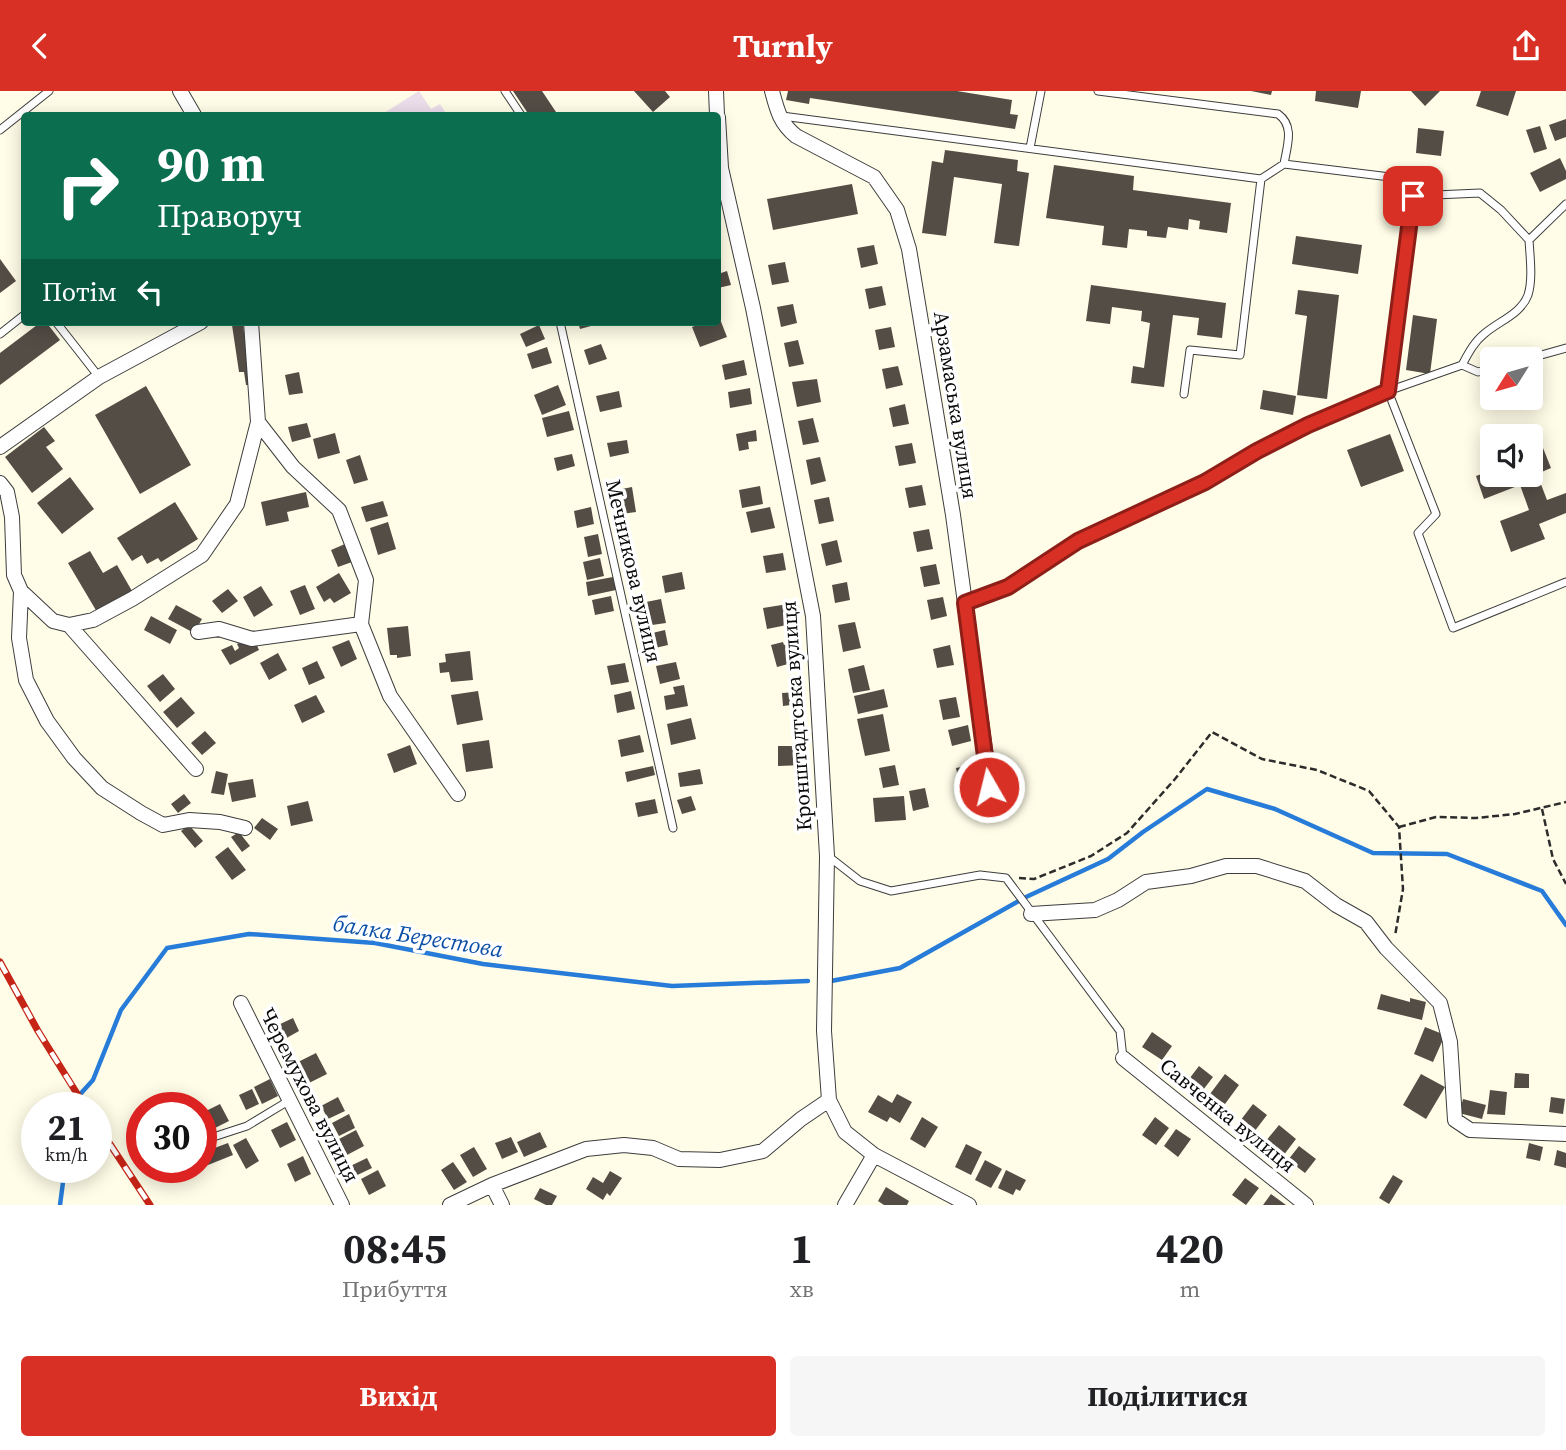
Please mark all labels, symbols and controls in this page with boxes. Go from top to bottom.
text: Turnly [733,24,833,68]
icon: back [21,27,59,65]
icon: share [1507,27,1545,65]
text: 90 m [157,130,265,197]
icon: right [42,140,133,231]
pin [1383,166,1443,226]
icon: arrive [1394,177,1432,215]
text: Праворуч [157,194,302,238]
icon: left [131,273,169,311]
text: Потім [42,274,117,310]
street label: Арзамаська вулиця [927,309,985,501]
north arrow [1480,347,1544,409]
map controls [1480,347,1543,487]
button: sound [1480,424,1543,487]
street label: Мечникова вулиця [599,477,669,665]
street label: Кронштадтська вулиця [773,600,819,832]
position arrow [952,750,1026,824]
water label: балка Берестова [331,907,505,965]
street label: Черемухова вулиця [253,1003,367,1187]
street label: Савченка вулиця [1154,1051,1302,1179]
speed limit sign: 30 [126,1092,217,1183]
text: 21 [48,1104,85,1152]
text: km/h [45,1142,88,1167]
text: 08:45 [343,1219,447,1277]
text: 1 [790,1219,813,1277]
text: 420 [1156,1219,1224,1277]
text: Прибуття [342,1273,448,1305]
text: хв [790,1273,814,1305]
text: m [1179,1273,1200,1305]
button: Вихід [21,1356,776,1436]
button: Поділитися [790,1356,1545,1436]

